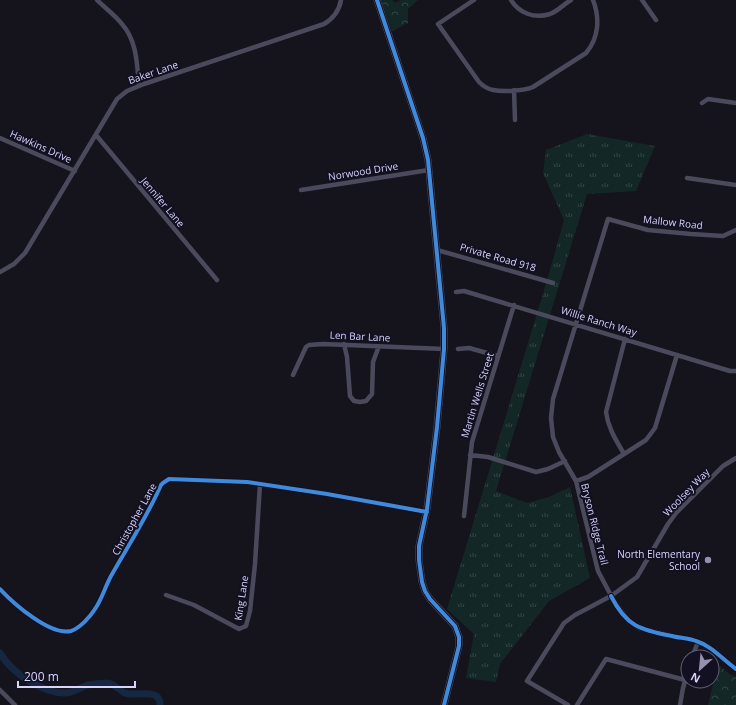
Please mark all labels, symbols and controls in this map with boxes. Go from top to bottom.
street label: Baker Lane [126,57,180,87]
street label: Hawkins Drive [8,126,75,166]
street label: Norwood Drive [327,159,399,183]
street label: Jennifer Lane [137,173,188,230]
street label: Mallow Road [643,212,703,232]
street label: Private Road 918 [458,239,538,275]
street label: Willie Ranch Way [559,303,640,339]
street label: Len Bar Lane [329,327,391,345]
street label: Martin Wells Street [457,350,497,439]
street label: Woolsey Way [660,464,713,519]
street label: Christopher Lane [108,480,160,558]
street label: Bryson Ridge Trail [578,482,612,566]
place label: North Elementary School [617,547,701,573]
marker: North Elementary School [703,555,713,565]
street label: King Lane [231,574,252,621]
north arrow [680,649,720,689]
scale bar [18,663,135,689]
text: 200 m [24,668,59,685]
text: N [688,670,703,687]

